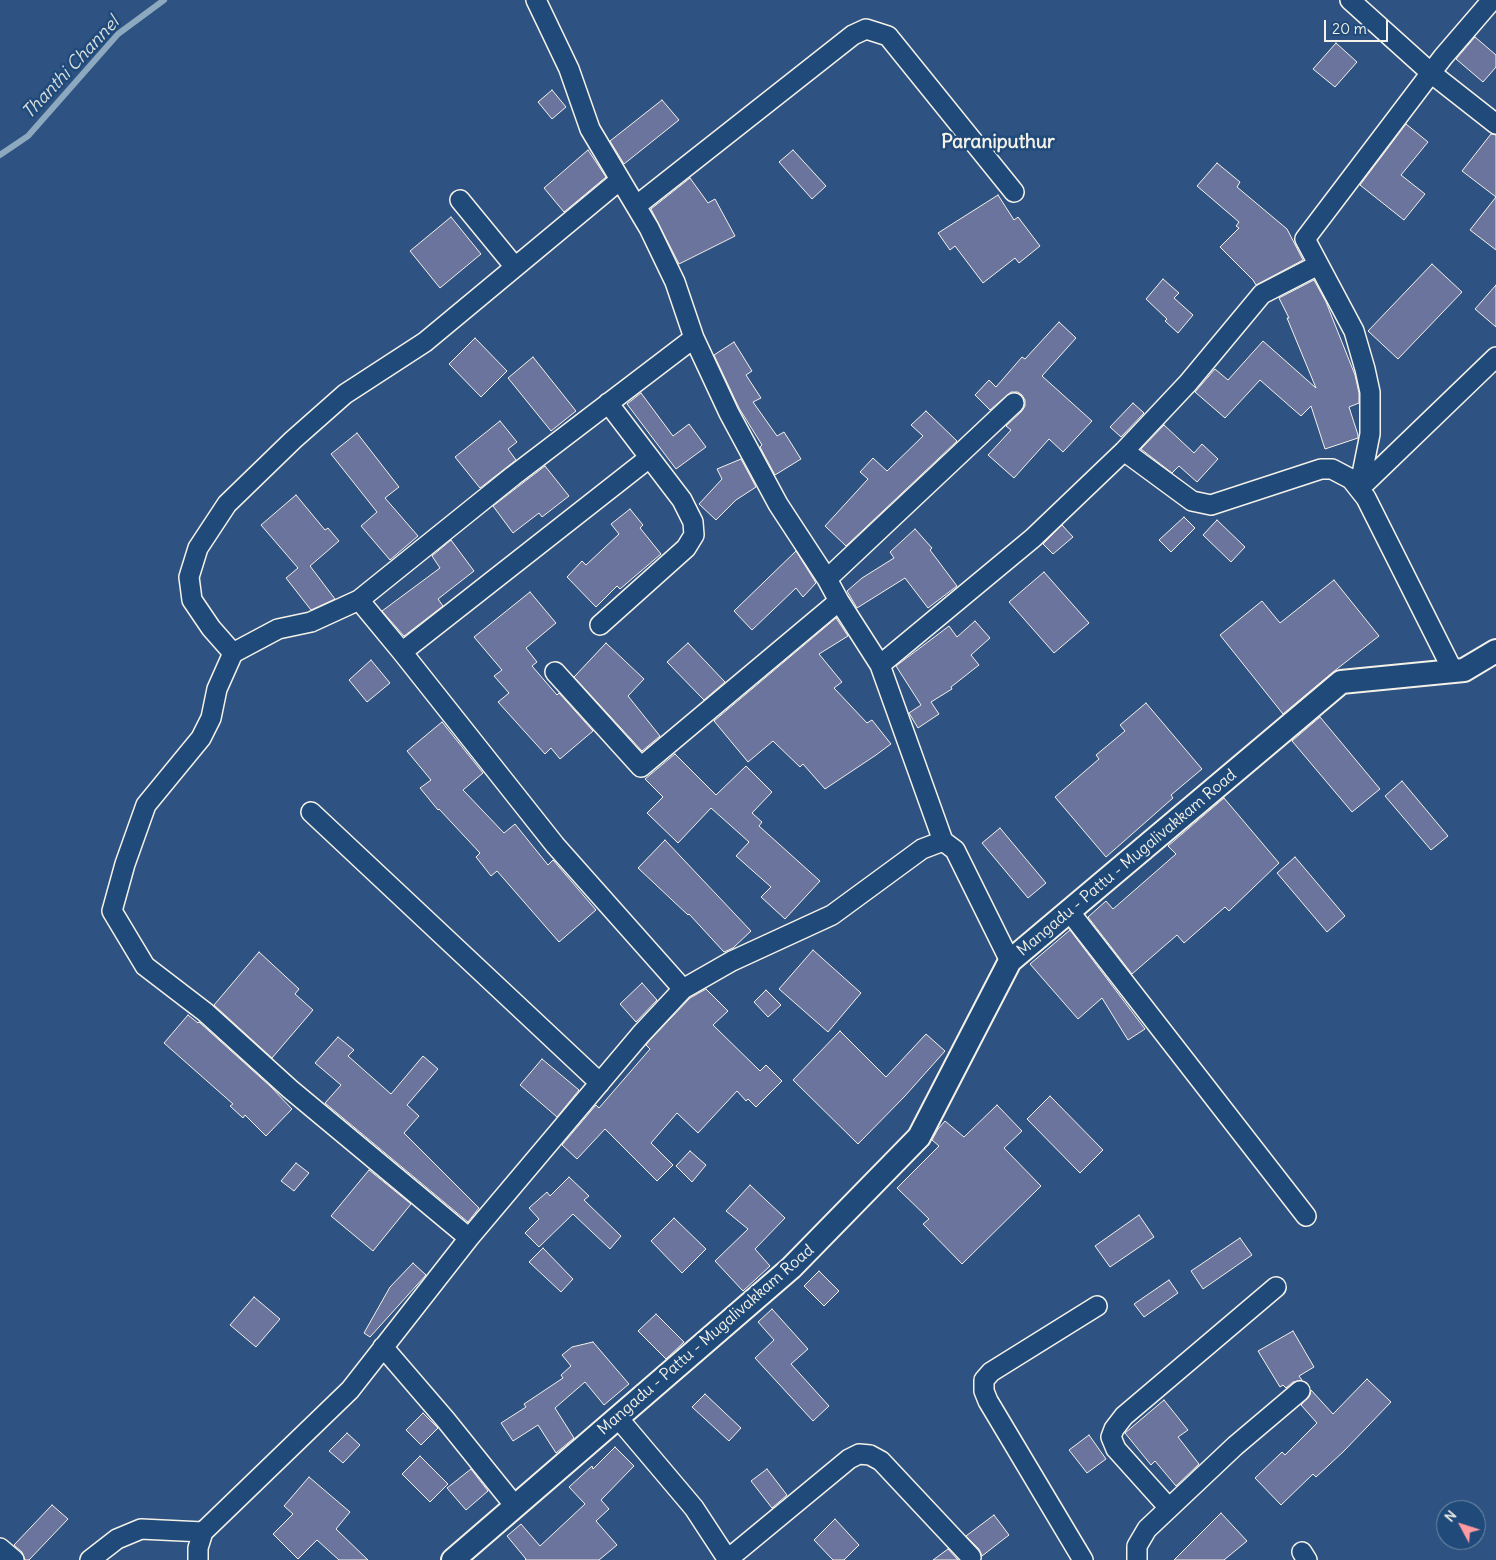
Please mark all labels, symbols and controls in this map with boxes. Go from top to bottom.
scale bar [1326,10,1390,42]
water label: Thanthi Channel [18,12,124,124]
text: 20 m [1332,19,1367,38]
district label: Paraniputhur [941,132,1055,154]
street label: Mangadu - Pattu - Mugalivakkam Road [1013,766,1241,960]
street label: Mangadu - Pattu - Mugalivakkam Road [594,1241,818,1439]
north arrow [1436,1500,1486,1550]
text: N [1440,1507,1460,1525]

